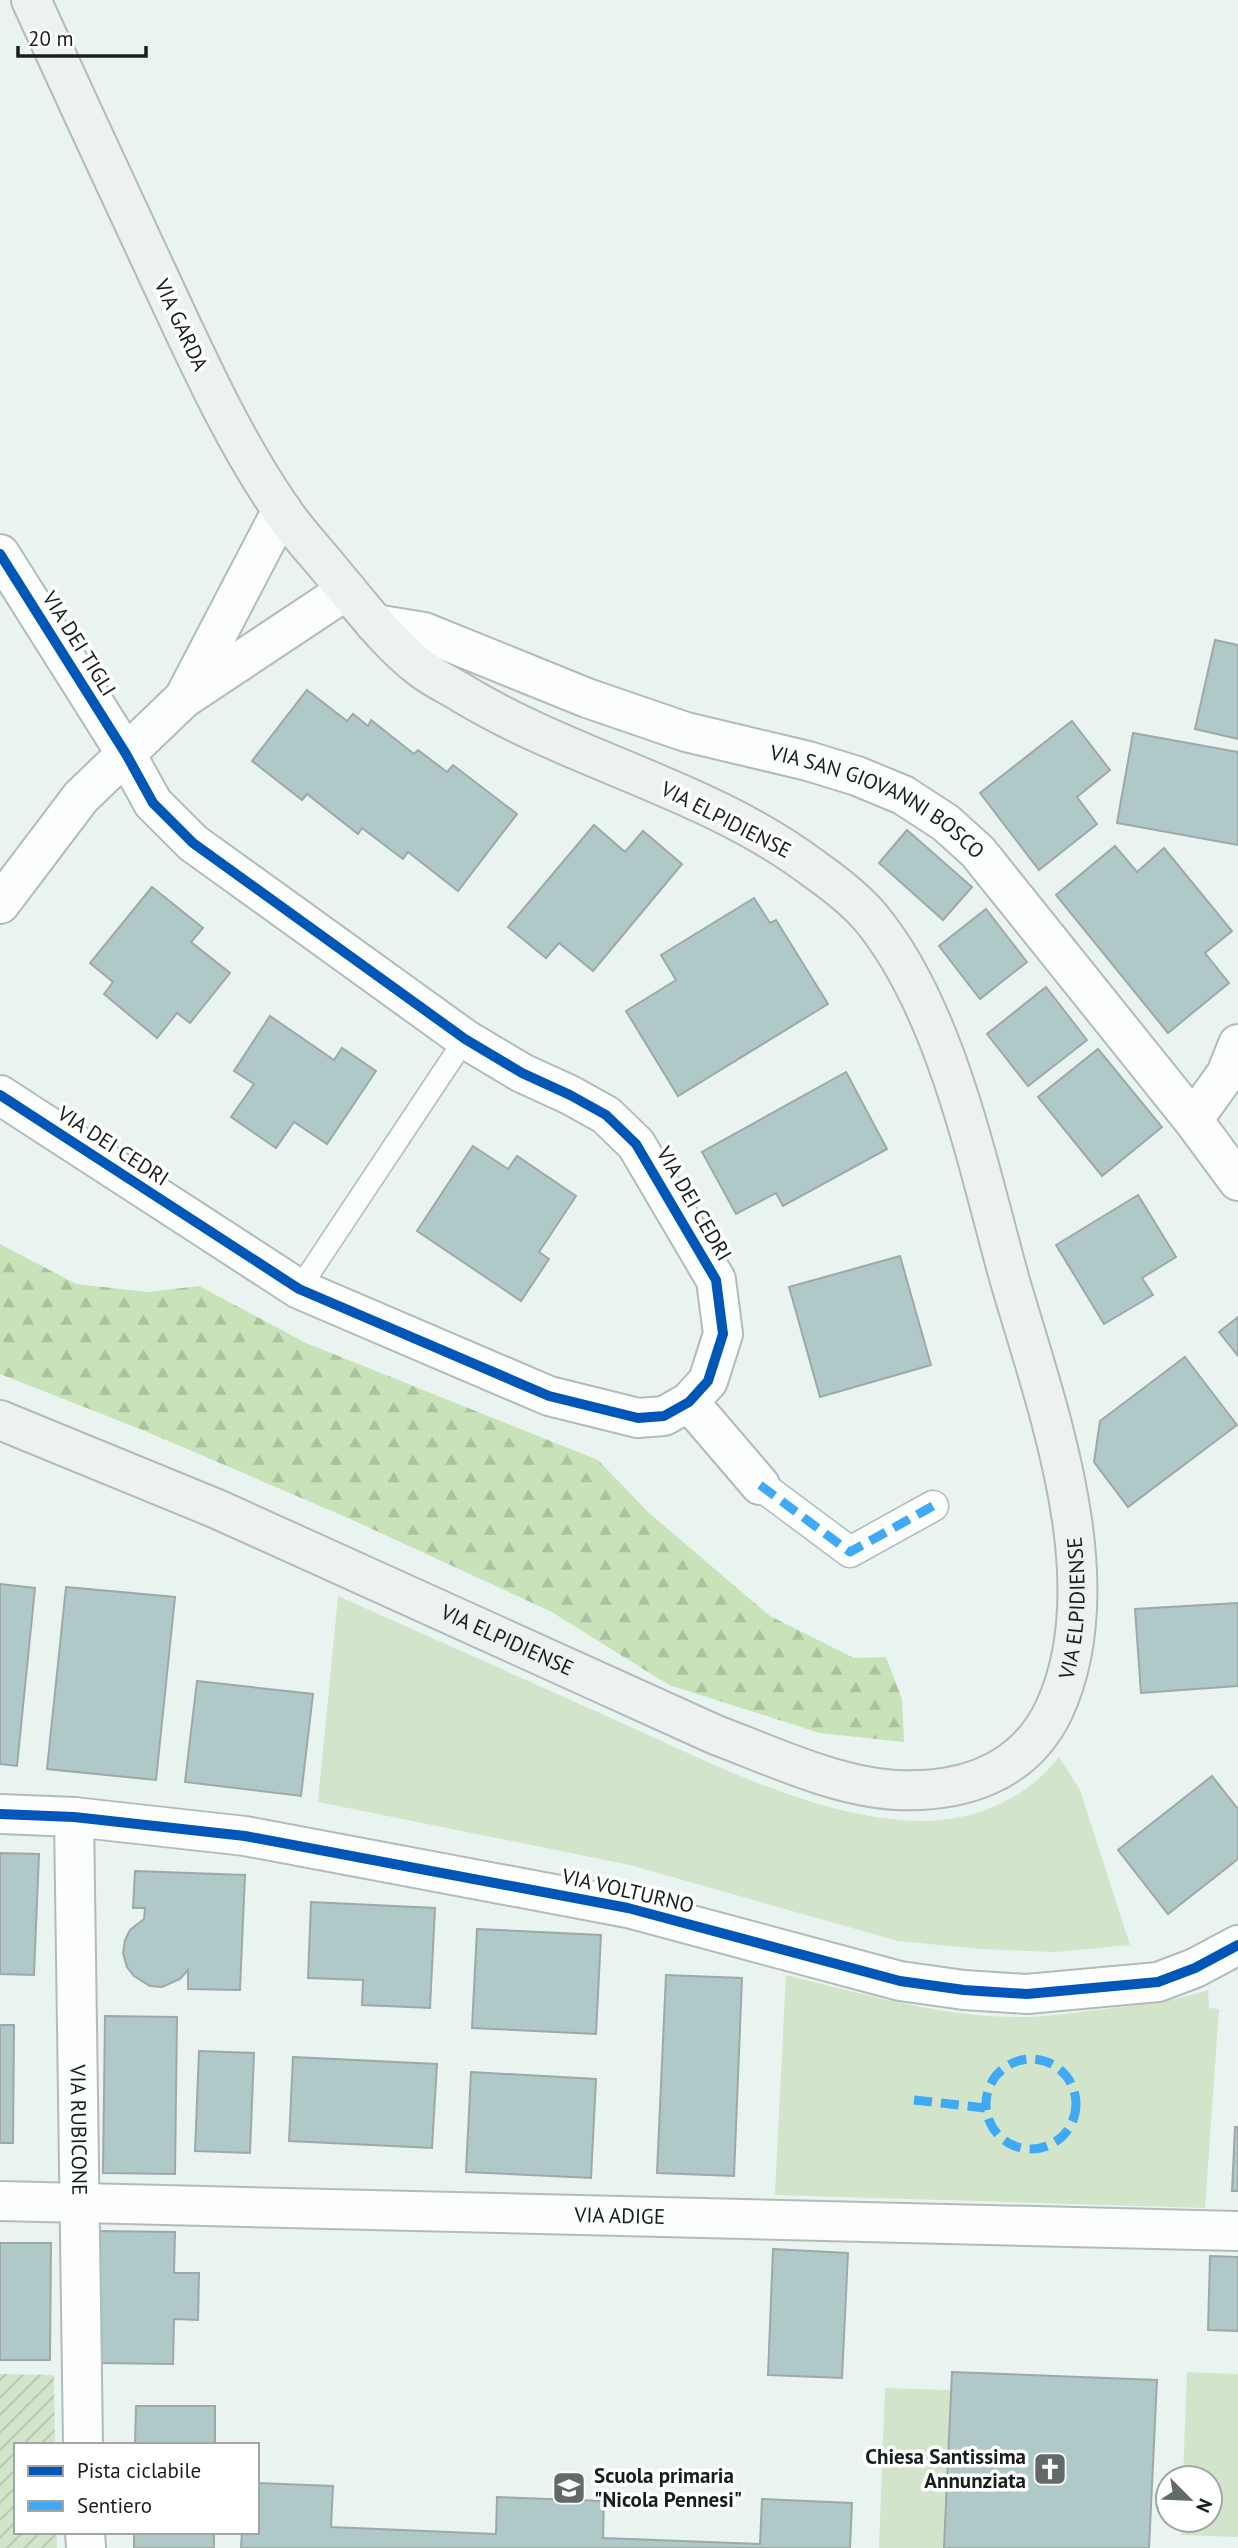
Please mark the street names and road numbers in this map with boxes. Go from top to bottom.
street label: VIA GARDA [148,274,215,376]
street label: VIA DEI TIGLI [36,585,122,701]
street label: VIA SAN GIOVANNI BOSCO [766,738,990,864]
street label: VIA ELPIDIENSE [656,775,796,864]
street label: VIA DEI CEDRI [52,1099,174,1192]
street label: VIA DEI CEDRI [650,1141,738,1266]
street label: VIA ELPIDIENSE [1052,1536,1091,1683]
street label: VIA ELPIDIENSE [436,1598,578,1682]
street label: VIA VOLTURNO [558,1862,697,1919]
street label: VIA RUBICONE [65,2063,93,2196]
street label: VIA ADIGE [573,2201,666,2230]

